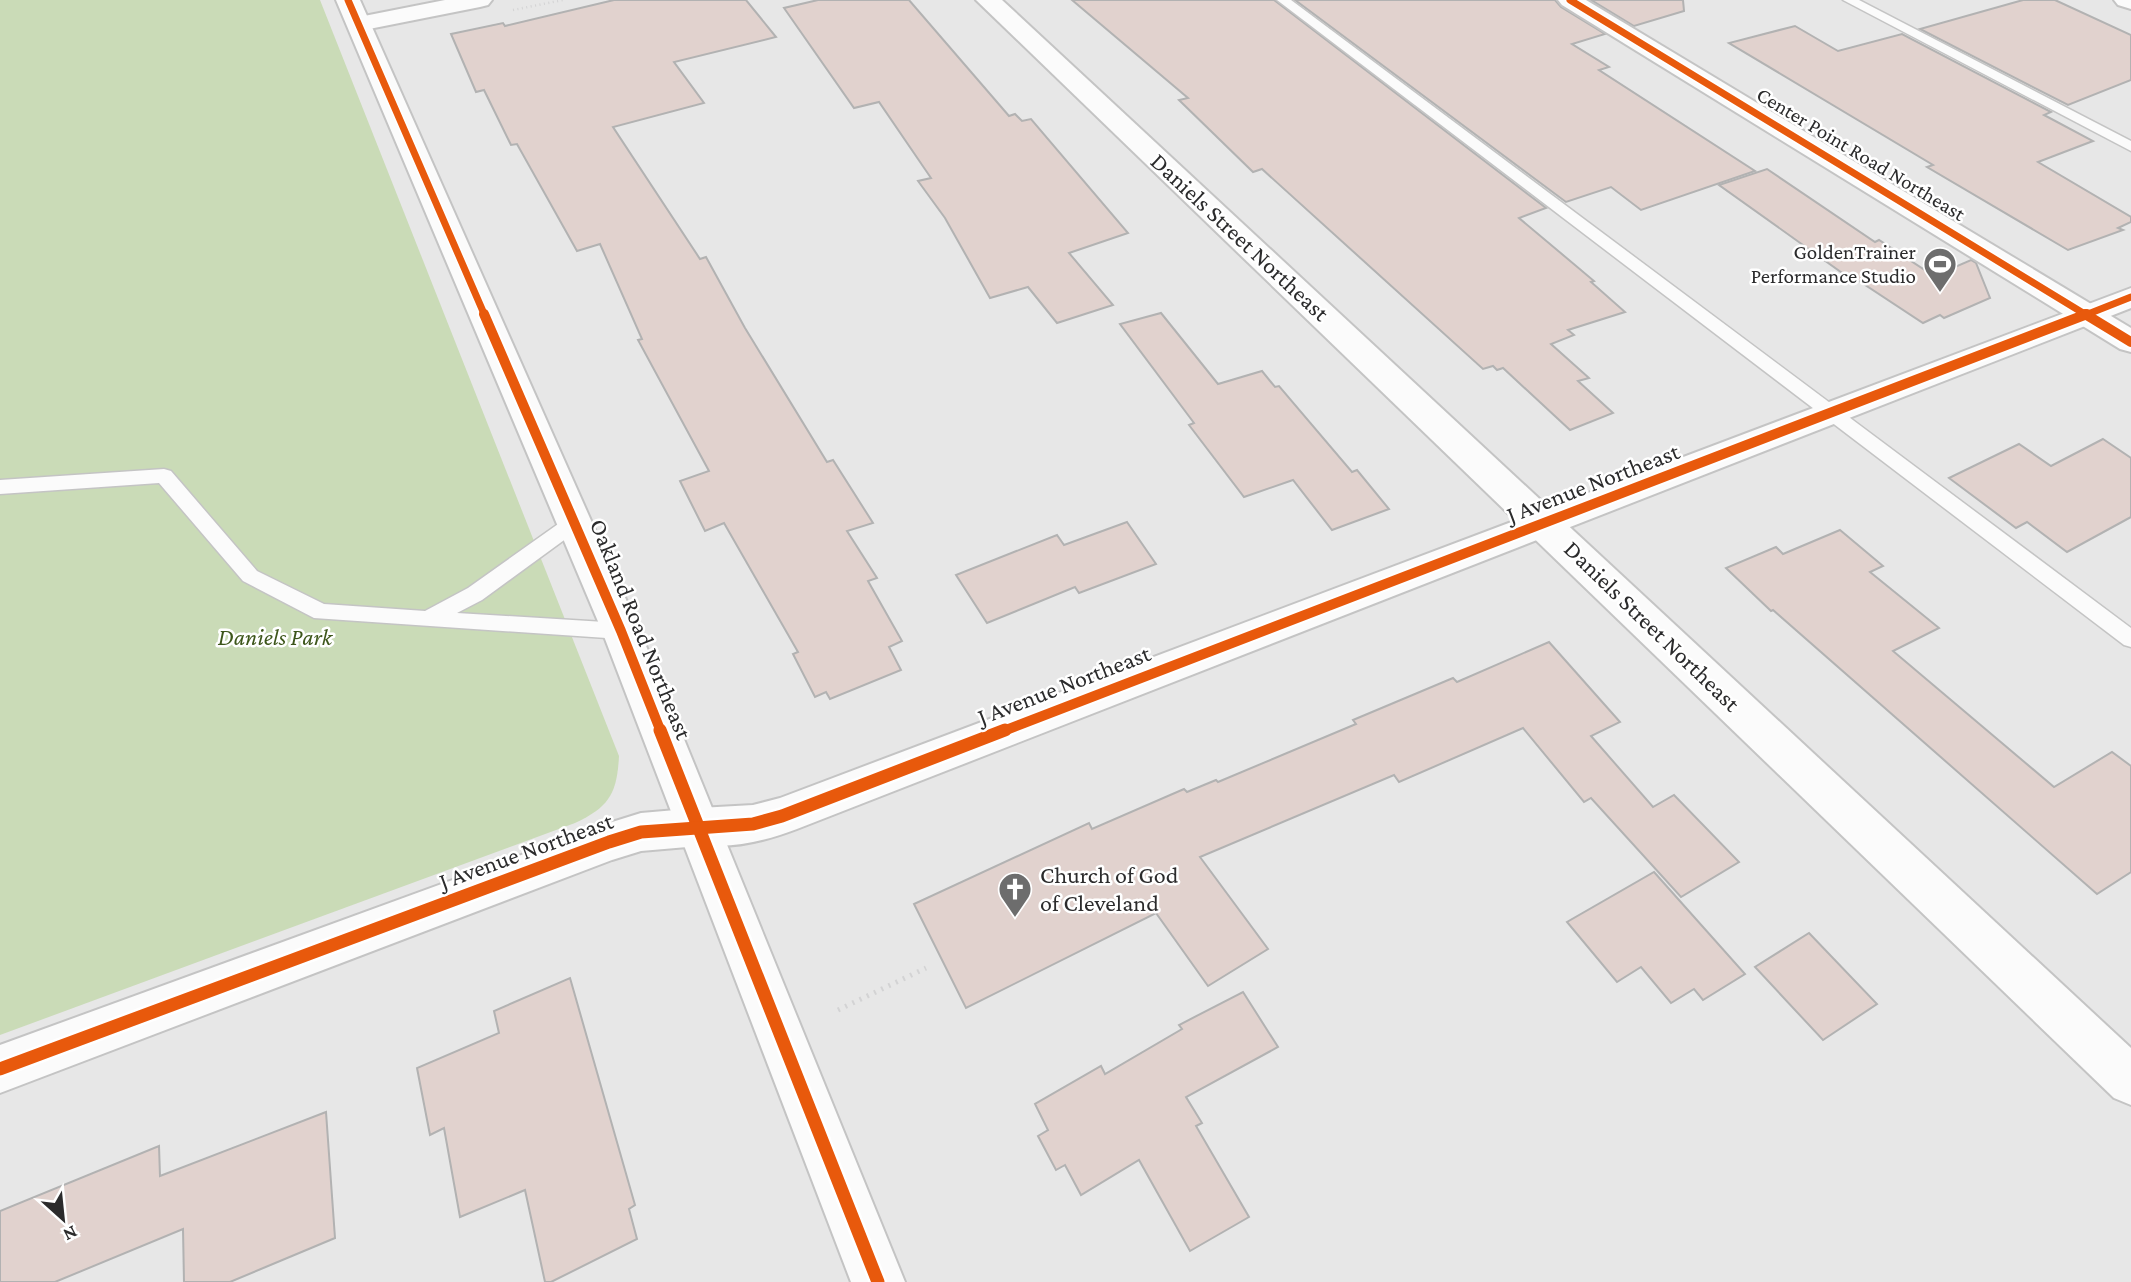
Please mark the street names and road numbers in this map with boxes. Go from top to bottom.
street label: Center Point Road Northeast [1752,82,1970,226]
street label: Daniels Street Northeast [1146,147,1336,327]
street label: J Avenue Northeast [1501,437,1684,529]
street label: Oakland Road Northeast [585,515,698,744]
street label: Daniels Street Northeast [1559,535,1747,717]
street label: J Avenue Northeast [972,639,1155,731]
street label: J Avenue Northeast [433,806,617,895]

